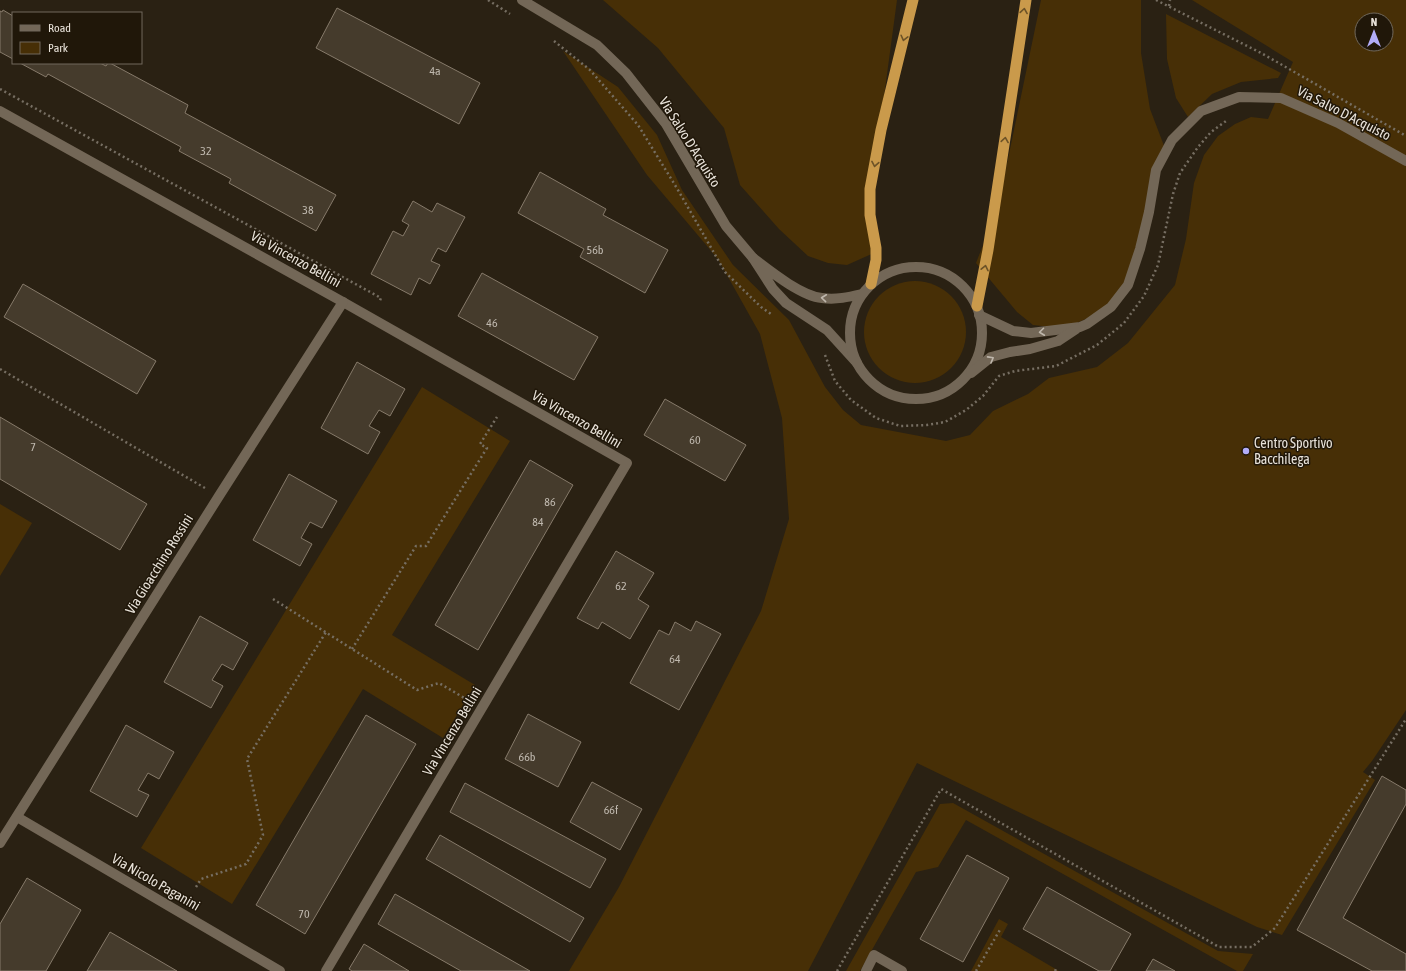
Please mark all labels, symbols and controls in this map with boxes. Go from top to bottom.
one-way arrow [1019,8,1028,14]
legend [12,12,142,64]
north arrow [1354,12,1394,52]
text: N [1371,16,1377,28]
text: Road [48,21,71,35]
one-way arrow [900,34,909,41]
text: Park [48,41,69,55]
house number: 4a [429,64,441,78]
street label: Via Salvo D'Acquisto [1295,83,1393,143]
street label: Via Salvo D'Acquisto [656,94,724,190]
one-way arrow [1000,136,1009,143]
house number: 32 [200,144,212,158]
one-way arrow [871,161,879,168]
house number: 38 [302,203,314,217]
street label: Via Vincenzo Bellini [248,228,344,290]
house number: 56b [587,243,604,257]
one-way arrow [980,265,988,271]
one-way arrow [821,293,827,302]
house number: 46 [486,316,498,330]
one-way arrow [1039,327,1045,336]
one-way arrow [987,356,994,363]
street label: Via Vincenzo Bellini [529,387,625,451]
house number: 60 [689,433,701,447]
place label: Centro Sportivo Bacchilega [1254,435,1333,467]
house number: 7 [30,440,36,454]
marker: Centro Sportivo Bacchilega [1241,446,1251,456]
house number: 86 [544,495,556,509]
street label: Via Gioacchino Rossini [122,511,196,617]
house number: 84 [532,515,544,529]
house number: 62 [615,579,627,593]
house number: 64 [669,652,681,666]
street label: Via Vincenzo Bellini [419,684,485,778]
house number: 66b [519,750,536,764]
house number: 66f [604,803,619,817]
street label: Via Nicolo Paganini [109,850,203,914]
house number: 70 [298,907,310,921]

